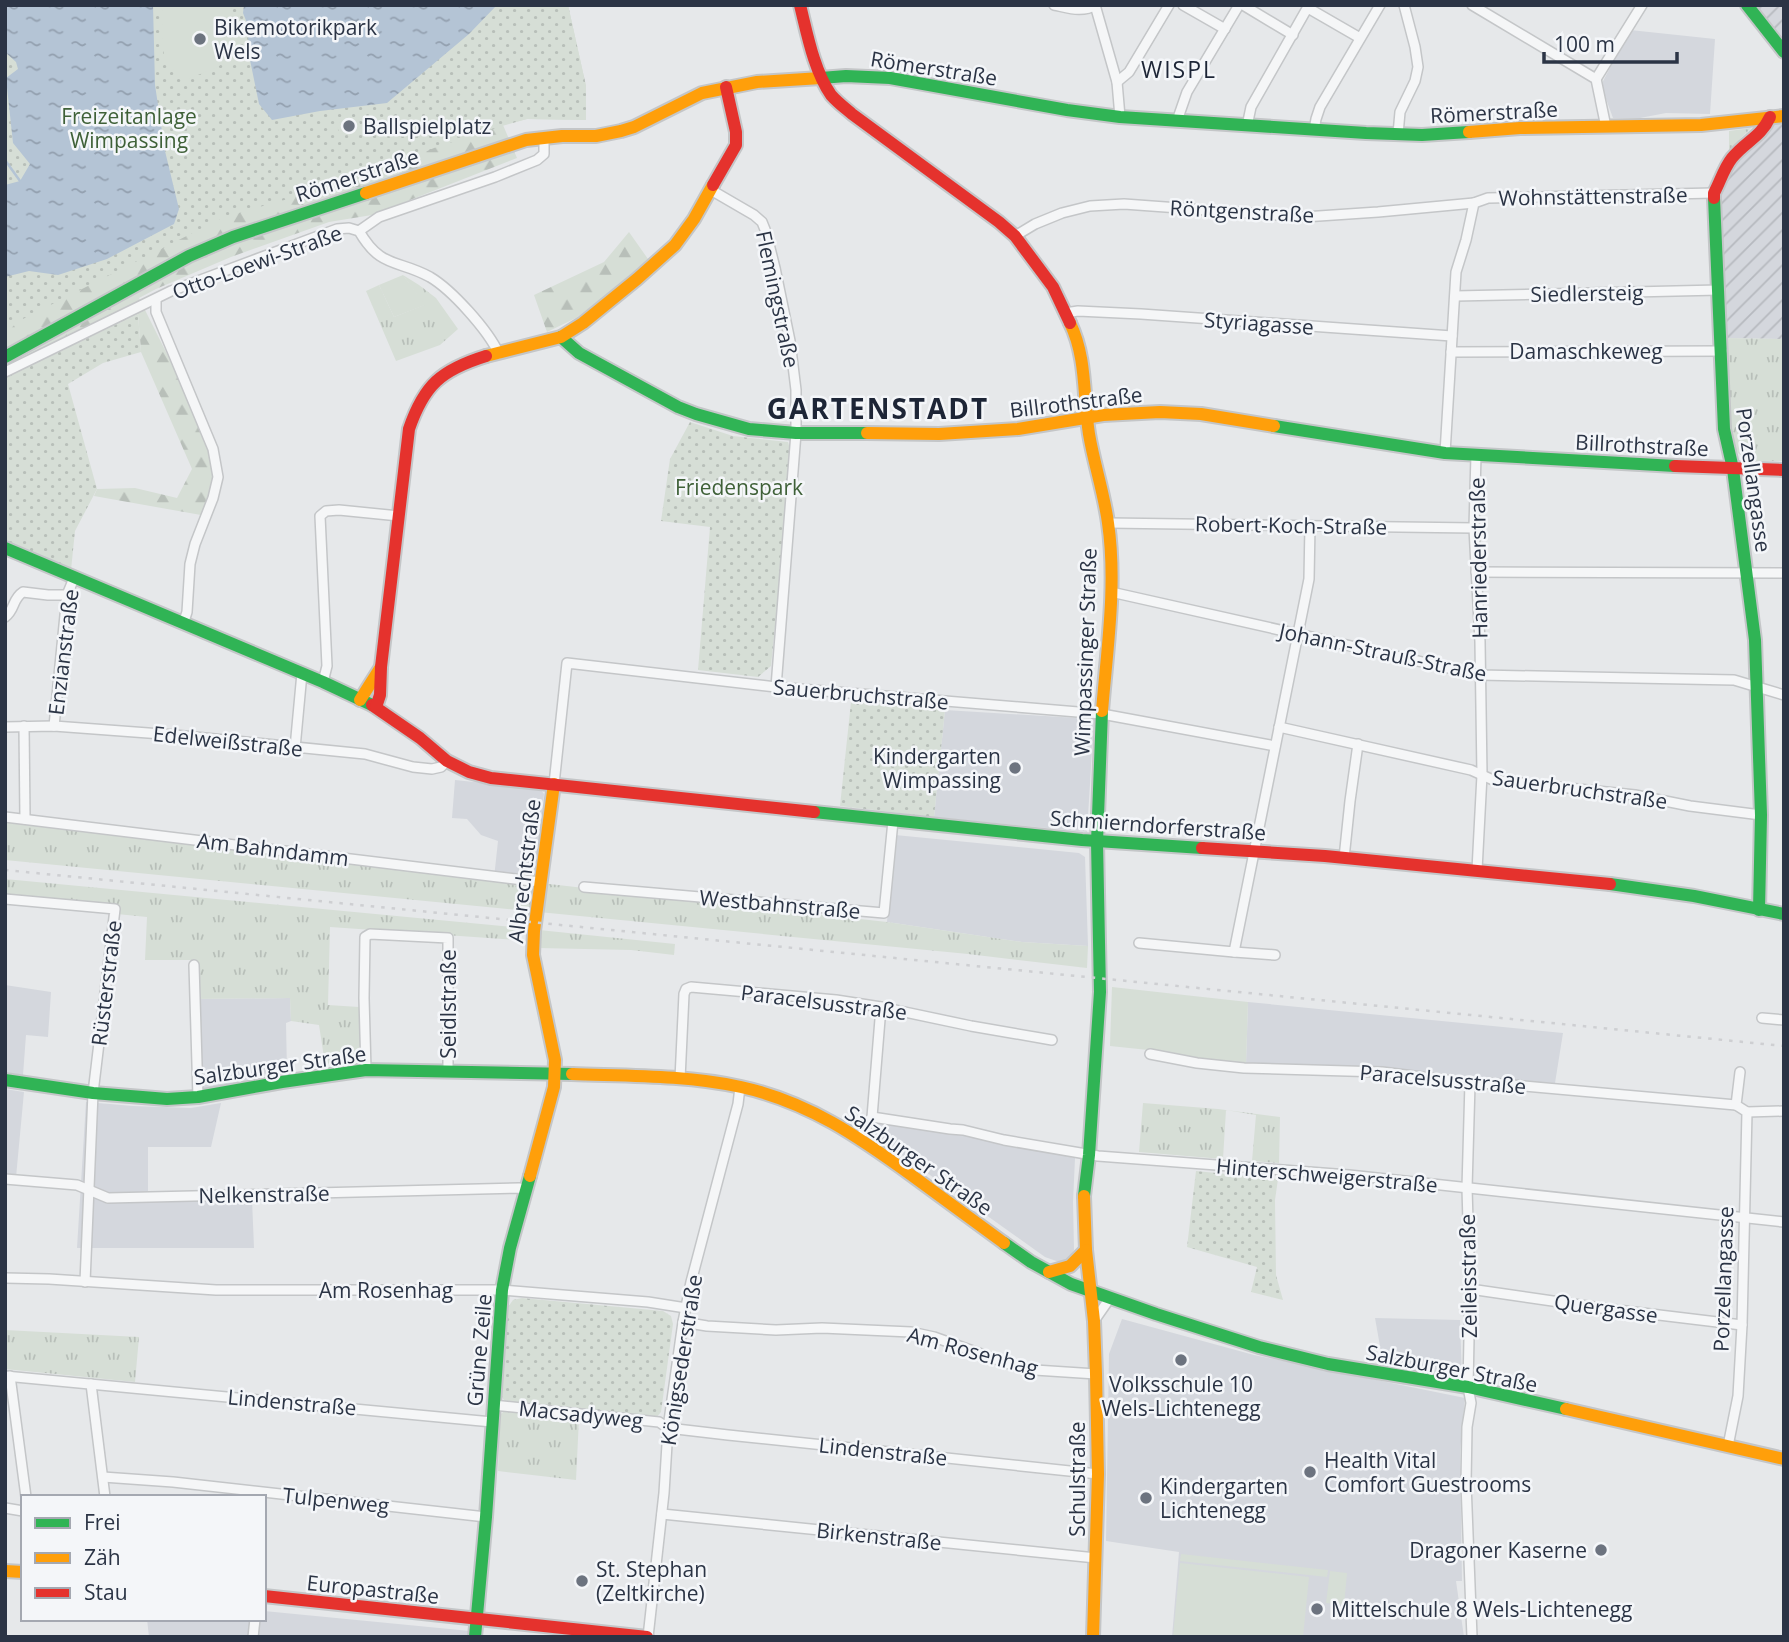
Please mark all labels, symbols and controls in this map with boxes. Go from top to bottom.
place label: Bikemotorikpark Wels [214,13,377,65]
scale bar [1544,21,1677,65]
text: 100 m [1554,30,1615,58]
marker: Bikemotorikpark Wels [192,31,208,47]
street label: Römerstraße [869,44,999,92]
district label: WISPL [1141,53,1217,85]
street label: Römerstraße [1429,95,1559,129]
park label: Freizeitanlage Wimpassing [61,102,197,154]
place label: Ballspielplatz [363,112,491,140]
marker: Ballspielplatz [341,118,357,134]
street label: Römerstraße [292,142,422,208]
street label: Wohnstättenstraße [1498,180,1688,212]
street label: Röntgenstraße [1169,193,1315,229]
street label: Otto-Loewi-Straße [168,218,346,306]
street label: Flemingstraße [750,228,806,370]
street label: Siedlersteig [1530,278,1644,308]
street label: Styriagasse [1203,305,1315,341]
street label: Damaschkeweg [1509,337,1663,365]
street label: Billrothstraße [1008,380,1144,424]
district label: GARTENSTADT [767,389,989,427]
street label: Porzellangasse [1730,406,1778,554]
street label: Billrothstraße [1575,428,1709,462]
park label: Friedenspark [675,473,803,501]
street label: Hanriederstraße [1463,477,1493,639]
street label: Robert-Koch-Straße [1195,509,1387,541]
street label: Wimpassinger Straße [1067,547,1103,757]
street label: Enzianstraße [41,587,85,717]
street label: Johann-Strauß-Straße [1275,616,1489,688]
street label: Sauerbruchstraße [772,672,950,716]
street label: Edelweißstraße [152,719,304,763]
place label: Kindergarten Wimpassing [873,742,1001,794]
marker: Kindergarten Wimpassing [1007,760,1023,776]
street label: Sauerbruchstraße [1491,763,1669,815]
street label: Albrechtstraße [501,797,547,945]
street label: Schmierndorferstraße [1049,803,1267,847]
street label: Am Bahndamm [196,826,350,872]
street label: Westbahnstraße [698,883,862,925]
street label: Rüsterstraße [84,919,128,1047]
street label: Seidlstraße [434,949,462,1059]
street label: Paracelsusstraße [739,978,909,1026]
street label: Salzburger Straße [192,1039,368,1091]
street label: Paracelsusstraße [1358,1058,1528,1100]
street label: Salzburger Straße [840,1099,998,1221]
street label: Hinterschweigerstraße [1215,1151,1439,1199]
street label: Nelkenstraße [198,1179,330,1209]
street label: Porzellangasse [1706,1206,1740,1352]
street label: Zeileisstraße [1453,1214,1483,1338]
street label: Königsederstraße [654,1273,708,1447]
street label: Am Rosenhag [319,1276,453,1304]
street label: Quergasse [1552,1287,1660,1329]
street label: Grüne Zeile [460,1292,498,1408]
street label: Am Rosenhag [904,1320,1042,1382]
street label: Salzburger Straße [1364,1338,1540,1398]
marker: Volksschule 10 Wels-Lichtenegg [1173,1352,1189,1368]
place label: Volksschule 10 Wels-Lichtenegg [1101,1370,1261,1422]
street label: Lindenstraße [226,1382,358,1422]
street label: Macsadyweg [517,1394,645,1434]
street label: Schulstraße [1063,1421,1091,1537]
street label: Lindenstraße [817,1430,949,1472]
place label: Health Vital Comfort Guestrooms [1324,1446,1531,1498]
marker: Health Vital Comfort Guestrooms [1302,1464,1318,1480]
place label: Kindergarten Lichtenegg [1160,1472,1288,1524]
street label: Tulpenweg [281,1480,391,1520]
marker: Kindergarten Lichtenegg [1138,1490,1154,1506]
legend [21,1495,266,1621]
text: Frei [84,1508,121,1536]
street label: Birkenstraße [815,1516,943,1556]
place label: Dragoner Kaserne [1409,1536,1587,1564]
marker: Dragoner Kaserne [1593,1542,1609,1558]
text: Zäh [84,1543,121,1571]
place label: St. Stephan (Zeltkirche) [596,1555,707,1607]
street label: Europastraße [305,1568,441,1610]
marker: St. Stephan (Zeltkirche) [574,1573,590,1589]
text: Stau [84,1578,128,1606]
place label: Mittelschule 8 Wels-Lichtenegg [1331,1595,1632,1623]
marker: Mittelschule 8 Wels-Lichtenegg [1309,1601,1325,1617]

